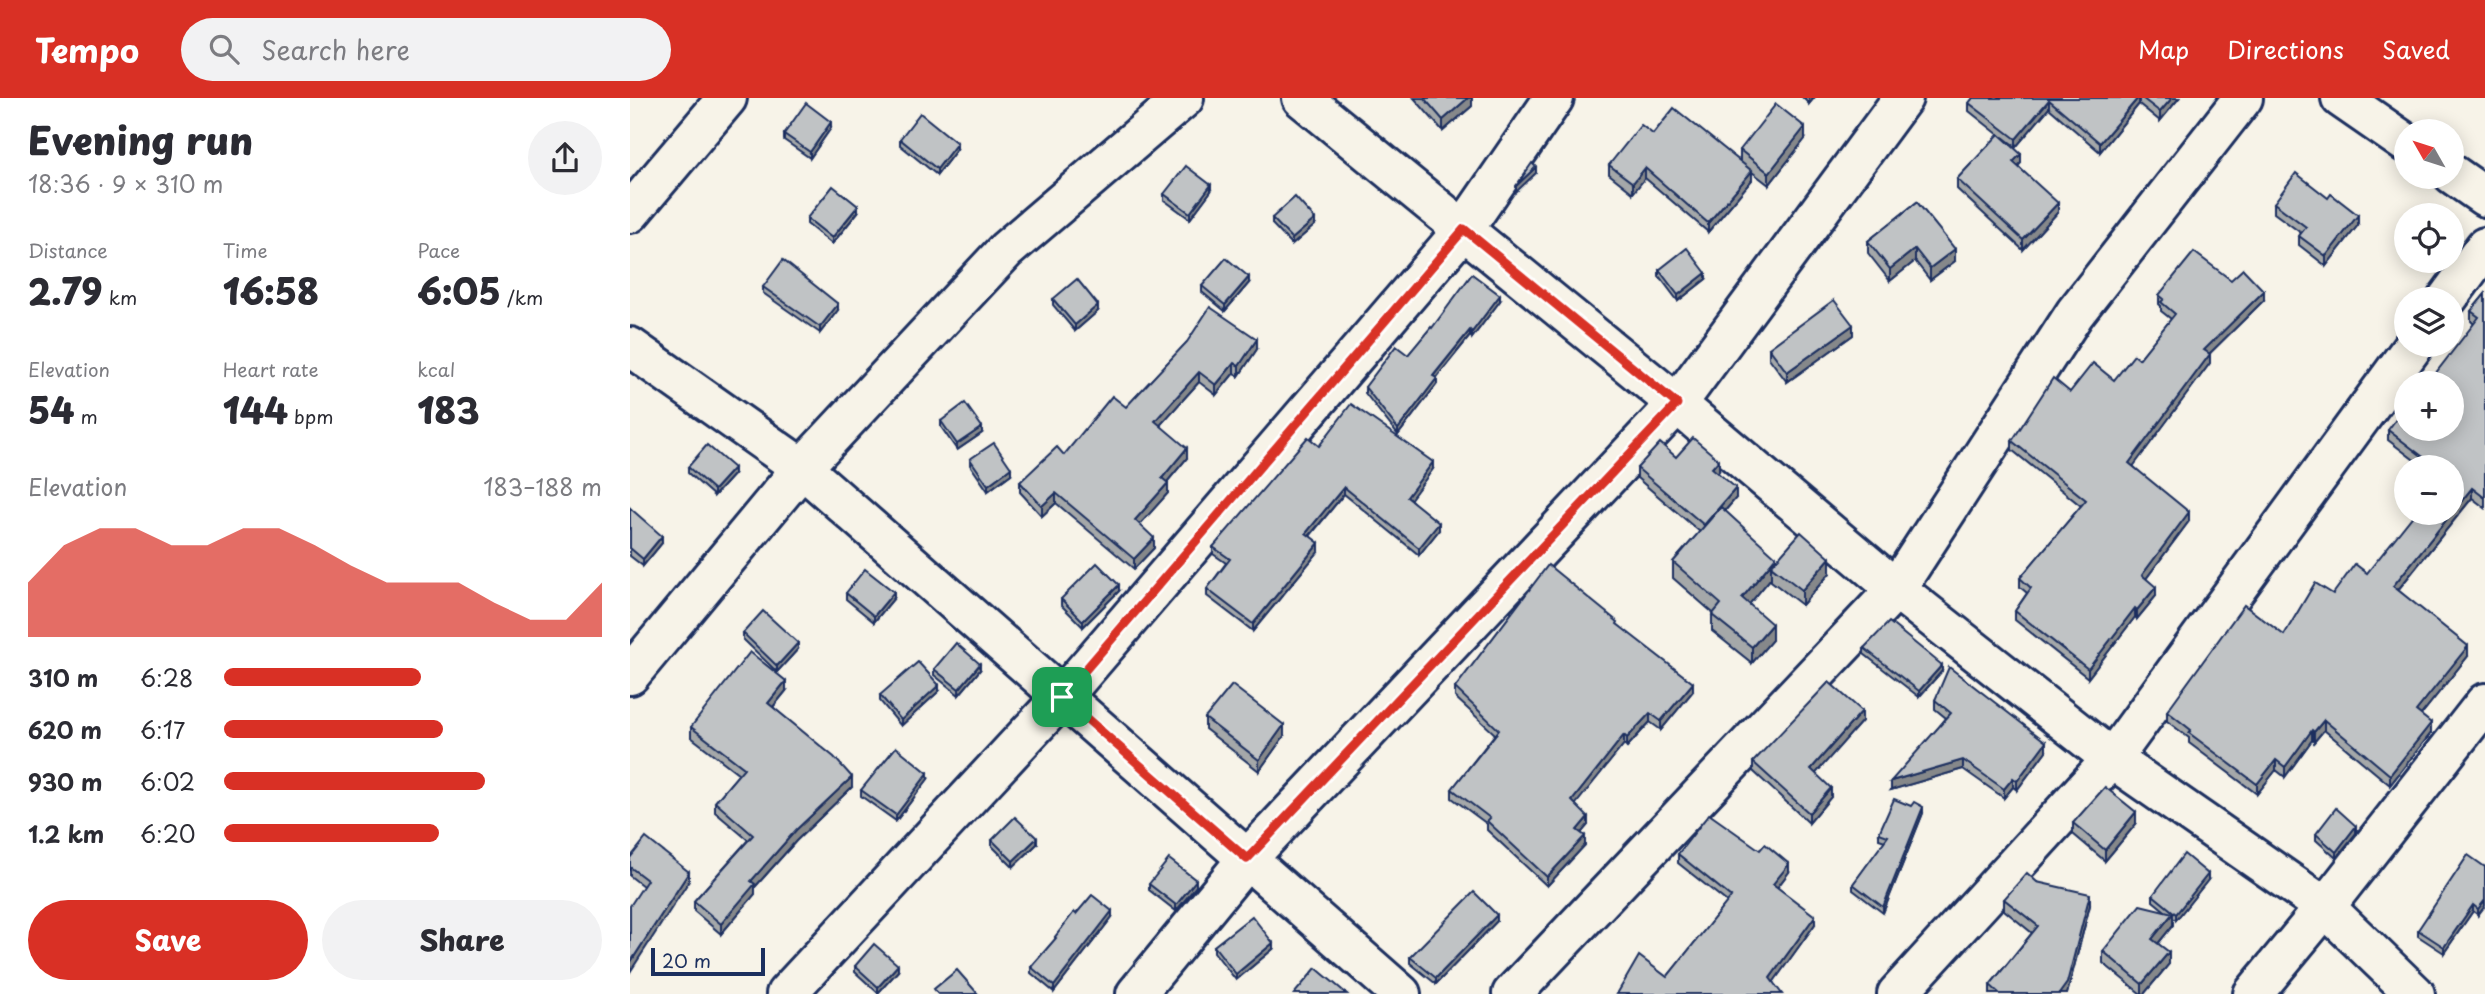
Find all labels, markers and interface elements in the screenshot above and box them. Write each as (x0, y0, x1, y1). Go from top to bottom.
search box (181, 18, 671, 81)
text: Tempo (35, 24, 139, 74)
icon: search (205, 30, 243, 68)
text: Search here (261, 30, 410, 69)
text: Map (2138, 31, 2189, 67)
text: Directions (2227, 31, 2344, 67)
text: Saved (2382, 31, 2450, 67)
text: Evening run (28, 111, 253, 168)
north arrow (2394, 119, 2464, 189)
map controls (2394, 119, 2464, 525)
button: share (528, 121, 602, 195)
text: 18:36 · 9 × 310 m (28, 166, 224, 201)
button: locate (2394, 203, 2464, 273)
text: Distance (28, 236, 108, 264)
text: Time (223, 236, 268, 264)
text: Pace (417, 236, 460, 264)
text: 2.79 (28, 264, 103, 317)
text: 16:58 (223, 264, 319, 317)
text: 6:05 (417, 264, 501, 317)
text: km (103, 283, 137, 311)
text: /km (501, 283, 543, 311)
button: layers (2394, 287, 2464, 357)
text: Elevation (28, 355, 110, 383)
text: Heart rate (223, 355, 319, 383)
text: kcal (417, 355, 455, 383)
button: + (2394, 371, 2464, 441)
text: 54 (28, 383, 74, 436)
text: 144 (223, 383, 288, 436)
text: 183 (417, 383, 480, 436)
text: m (74, 402, 98, 430)
text: bpm (288, 402, 334, 430)
button: − (2394, 455, 2464, 525)
text: Elevation (28, 469, 127, 504)
text: 183–188 m (483, 469, 602, 504)
text: 310 m (28, 660, 98, 695)
text: 6:28 (140, 660, 193, 695)
pin (1032, 667, 1092, 727)
icon: arrive (1043, 678, 1081, 716)
text: 620 m (28, 712, 102, 747)
text: 6:17 (140, 712, 185, 747)
text: 930 m (28, 764, 103, 799)
text: 6:02 (140, 764, 195, 799)
text: 1.2 km (28, 816, 104, 851)
text: 6:20 (140, 816, 196, 851)
button: Save (28, 900, 308, 980)
button: Share (322, 900, 602, 980)
scale bar (651, 945, 765, 977)
text: 20 m (662, 946, 711, 974)

